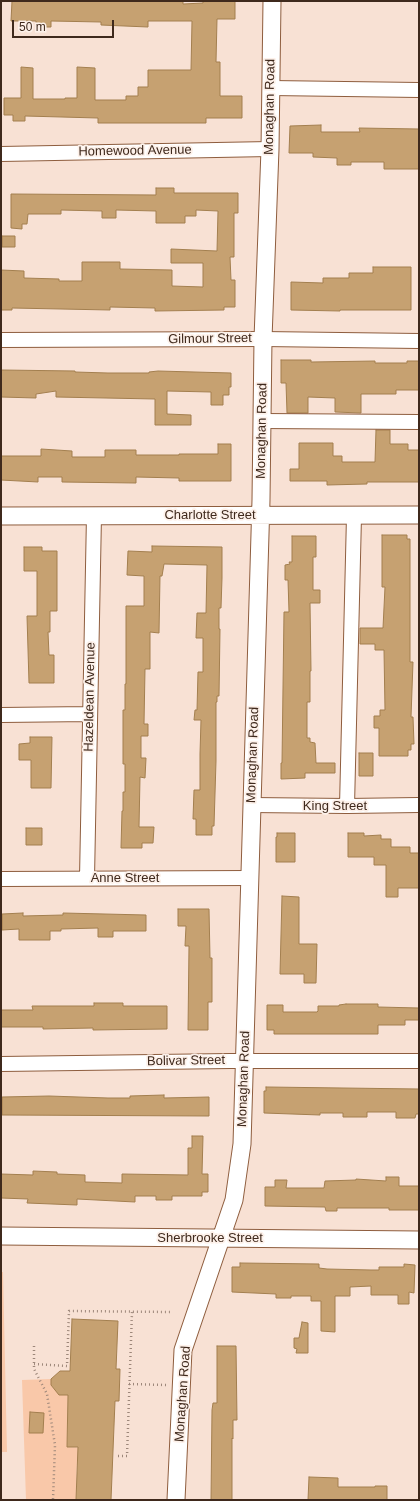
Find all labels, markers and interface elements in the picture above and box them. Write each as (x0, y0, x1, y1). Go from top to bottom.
scale bar (14, 12, 116, 38)
text: 50 m (19, 20, 46, 34)
street label: Monaghan Road (261, 59, 279, 155)
street label: Homewood Avenue (78, 142, 192, 160)
street label: Gilmour Street (168, 330, 252, 348)
street label: Monaghan Road (253, 383, 271, 479)
street label: Charlotte Street (164, 507, 256, 523)
street label: Hazeldean Avenue (81, 642, 99, 752)
street label: Monaghan Road (244, 707, 262, 803)
street label: King Street (303, 798, 367, 814)
street label: Anne Street (91, 870, 159, 886)
street label: Monaghan Road (235, 1031, 253, 1127)
street label: Bolivar Street (147, 1053, 225, 1069)
street label: Sherbrooke Street (157, 1230, 263, 1246)
street label: Monaghan Road (172, 1346, 194, 1442)

